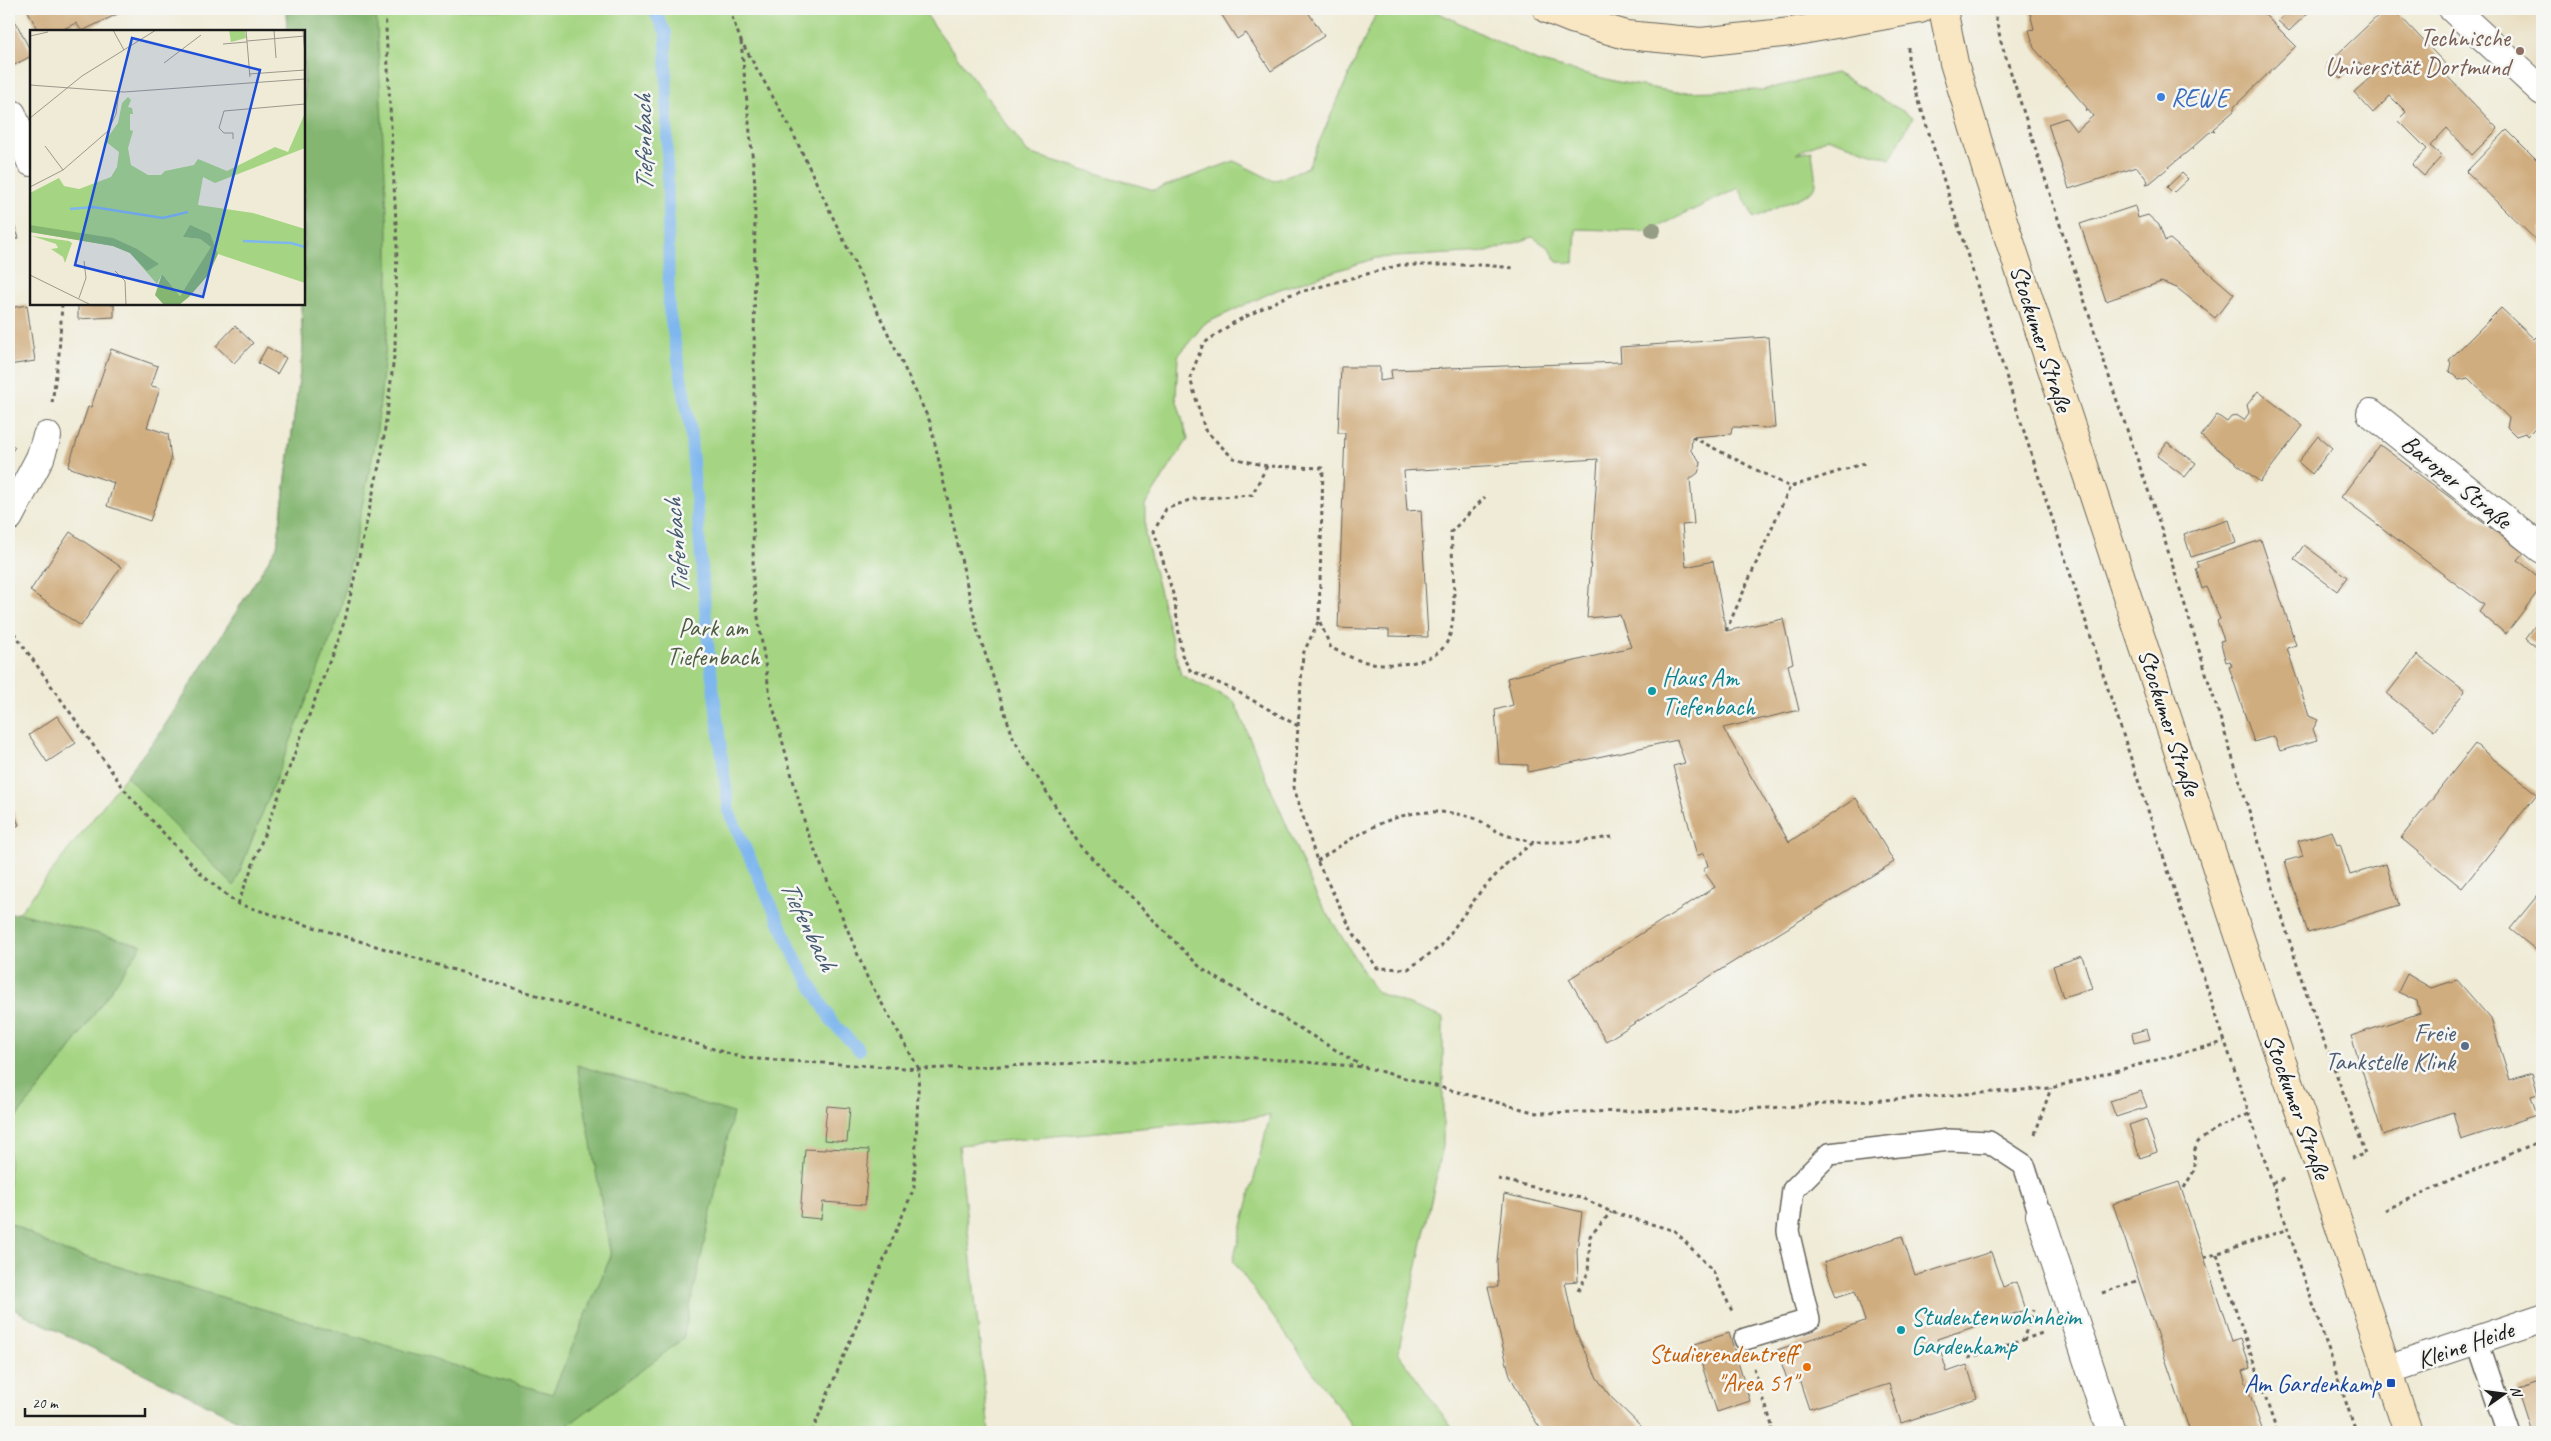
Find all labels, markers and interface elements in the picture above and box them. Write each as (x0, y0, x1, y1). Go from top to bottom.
place label: Technische Universität Dortmund (2325, 22, 2513, 83)
inset map (30, 30, 305, 305)
marker: Technische Universität Dortmund (2514, 45, 2526, 57)
place label: REWE (2171, 82, 2231, 114)
marker: REWE (2155, 91, 2167, 103)
water label: Tiefenbach (626, 92, 661, 192)
street label: Stockumer Straße (2002, 261, 2080, 417)
street label: Baroper Straße (2394, 427, 2520, 537)
water label: Tiefenbach (656, 495, 697, 597)
park label: Park am Tiefenbach (667, 612, 761, 673)
street label: Stockumer Straße (2130, 645, 2208, 801)
place label: Haus Am Tiefenbach (1662, 662, 1757, 723)
marker: Haus Am Tiefenbach (1646, 685, 1658, 697)
water label: Tiefenbach (773, 875, 846, 978)
place label: Freie Tankstelle Klink (2325, 1017, 2457, 1078)
street label: Stockumer Straße (2256, 1029, 2339, 1185)
marker: Freie Tankstelle Klink (2459, 1040, 2471, 1052)
place label: Studentenwohnheim Gardenkamp (1911, 1301, 2083, 1362)
street label: Kleine Heide (2413, 1313, 2520, 1376)
marker: Studentenwohnheim Gardenkamp (1895, 1324, 1907, 1336)
place label: Studierendentreff "Area 51" (1649, 1338, 1802, 1399)
marker: Studierendentreff "Area 51" (1801, 1361, 1813, 1373)
place label: Am Gardenkamp (2244, 1368, 2383, 1400)
north arrow (2478, 1368, 2528, 1418)
marker: Am Gardenkamp (2385, 1377, 2397, 1389)
text: N (2507, 1385, 2526, 1399)
scale bar (25, 1386, 145, 1418)
text: 20 m (32, 1394, 59, 1413)

